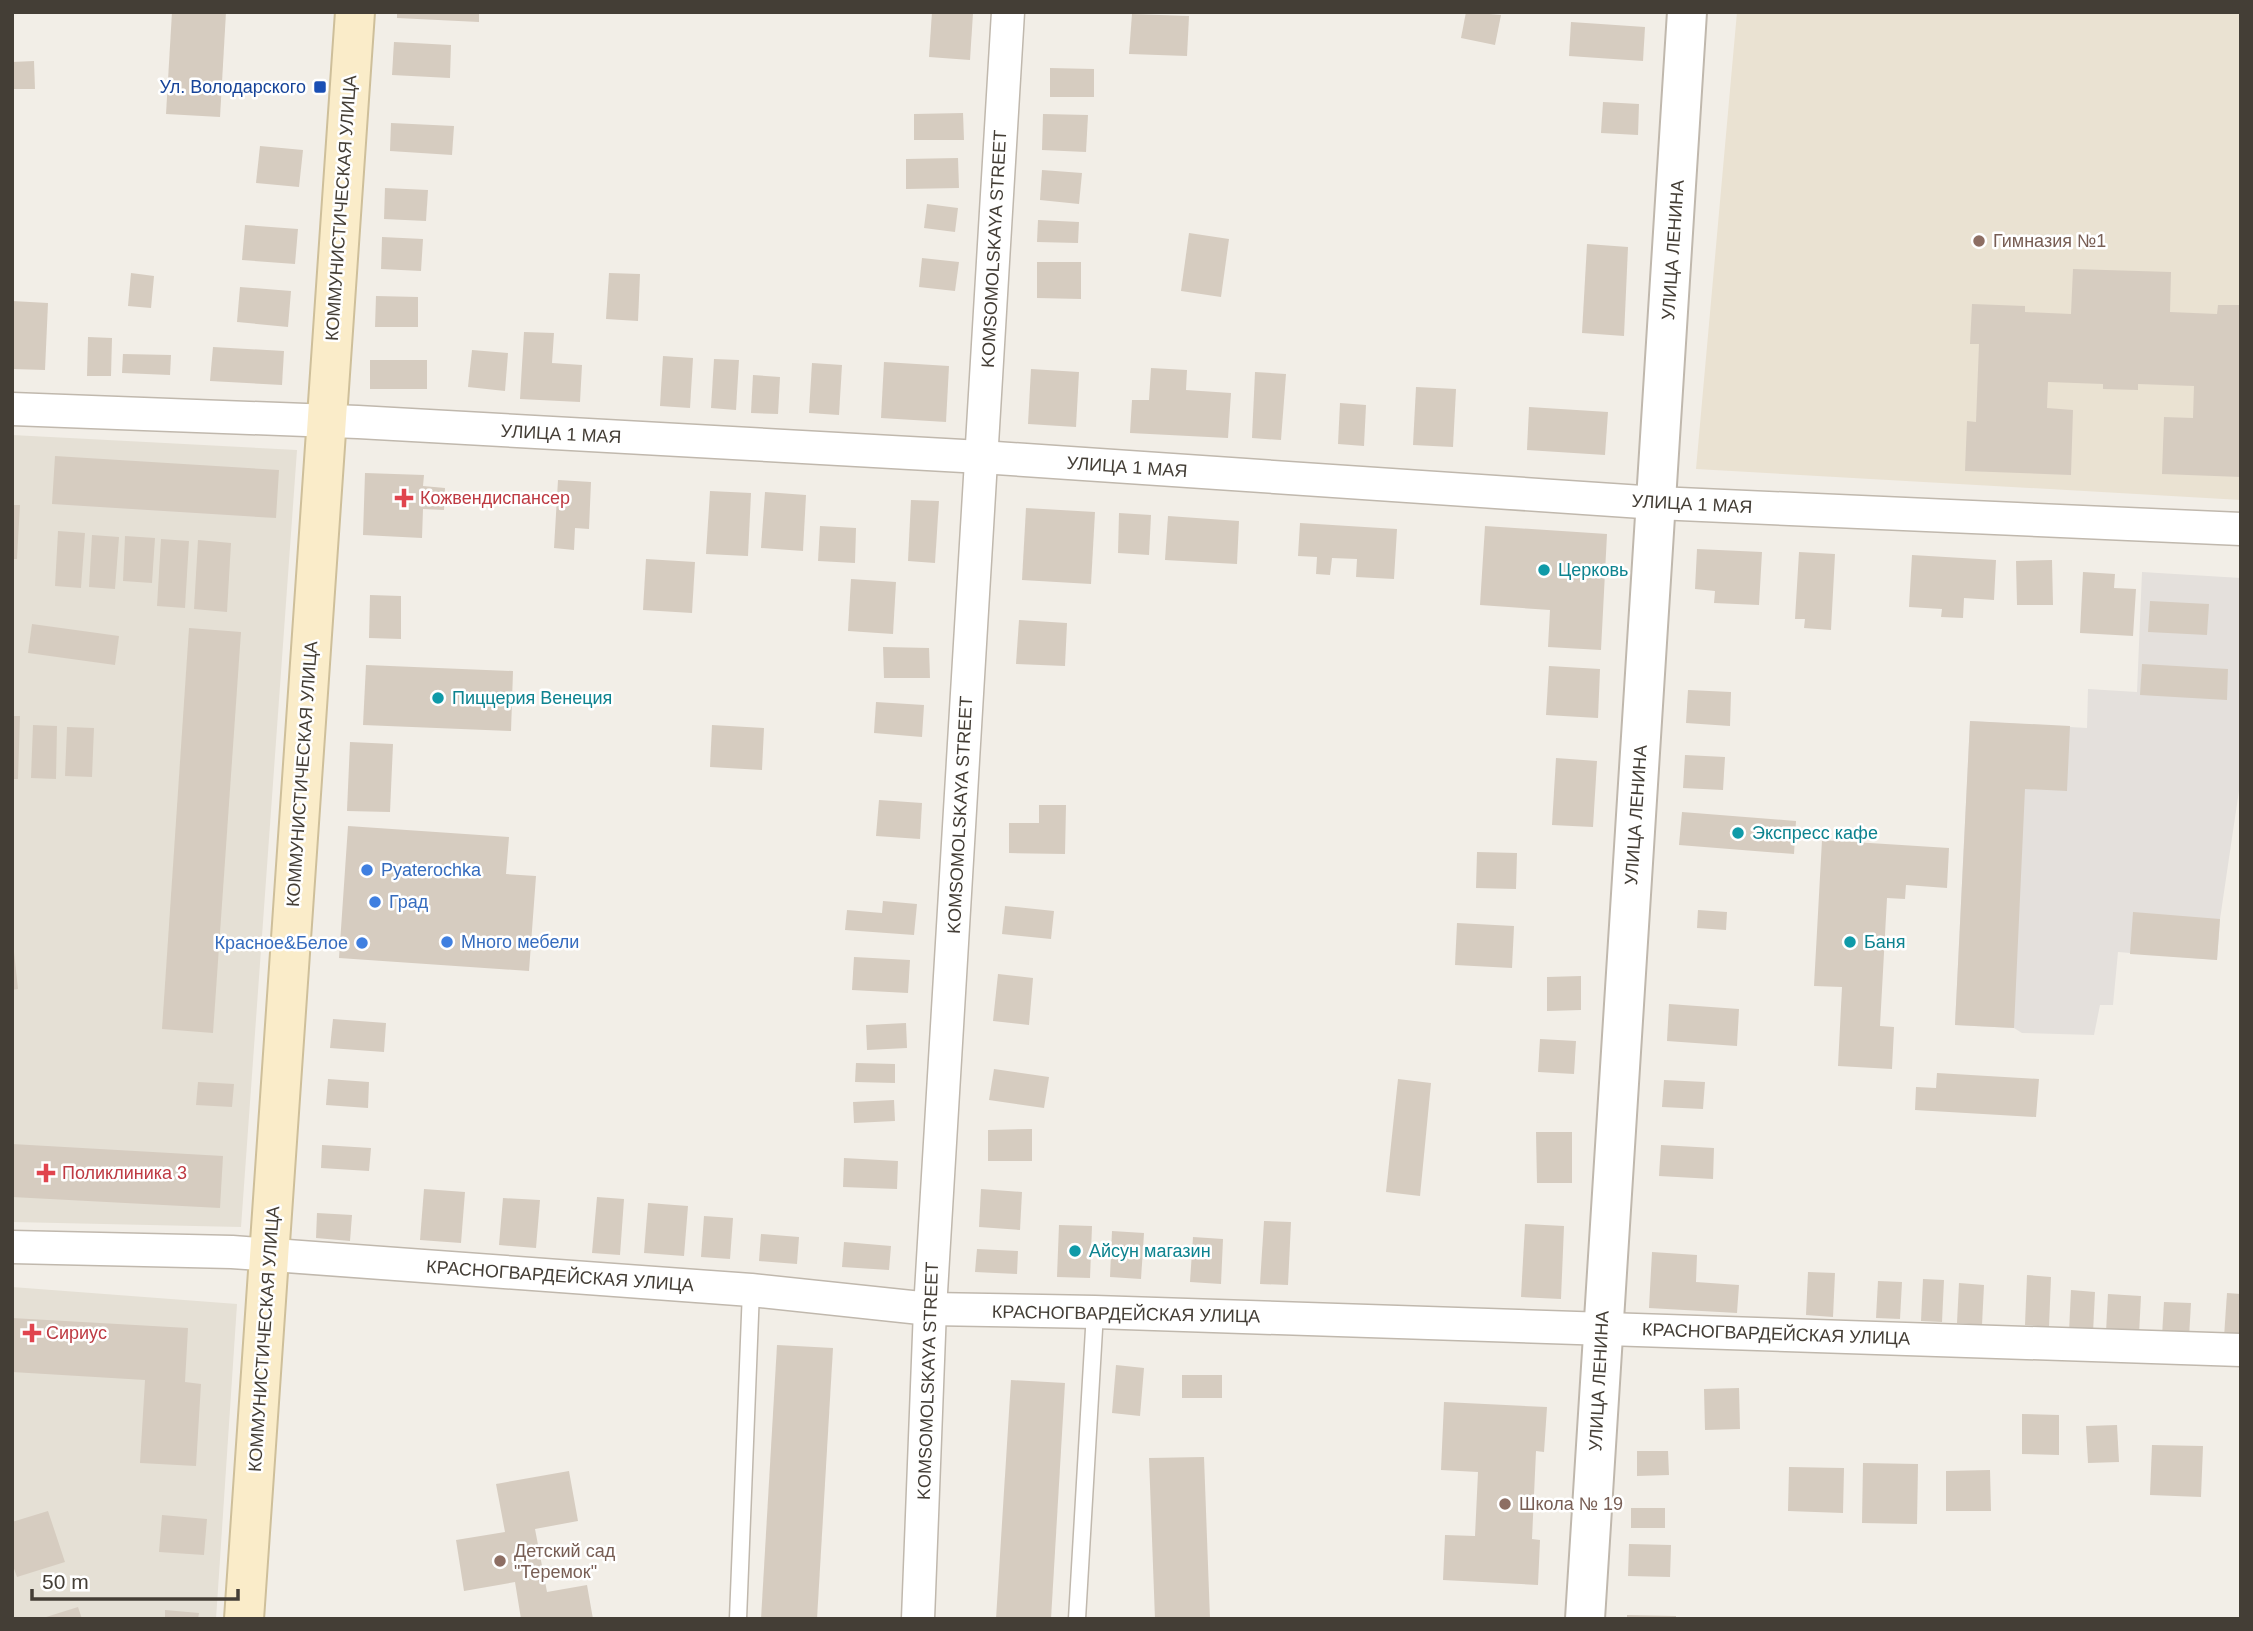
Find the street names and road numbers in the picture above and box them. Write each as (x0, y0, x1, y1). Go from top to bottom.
street label: КОММУНИСТИЧЕСКАЯ УЛИЦА (322, 74, 360, 342)
street label: KOMSOMOLSKAYA STREET (978, 129, 1010, 369)
street label: УЛИЦА ЛЕНИНА (1658, 179, 1688, 321)
street label: УЛИЦА 1 МАЯ (500, 421, 622, 447)
street label: УЛИЦА 1 МАЯ (1066, 453, 1188, 481)
street label: УЛИЦА 1 МАЯ (1631, 491, 1753, 517)
street label: КОММУНИСТИЧЕСКАЯ УЛИЦА (283, 640, 321, 908)
street label: KOMSOMOLSKAYA STREET (944, 695, 976, 935)
street label: УЛИЦА ЛЕНИНА (1621, 744, 1651, 886)
street label: КОММУНИСТИЧЕСКАЯ УЛИЦА (245, 1205, 283, 1473)
street label: КРАСНОГВАРДЕЙСКАЯ УЛИЦА (425, 1256, 695, 1295)
street label: KOMSOMOLSKAYA STREET (914, 1262, 942, 1500)
street label: КРАСНОГВАРДЕЙСКАЯ УЛИЦА (992, 1301, 1260, 1326)
street label: УЛИЦА ЛЕНИНА (1585, 1310, 1613, 1452)
street label: КРАСНОГВАРДЕЙСКАЯ УЛИЦА (1642, 1318, 1911, 1349)

